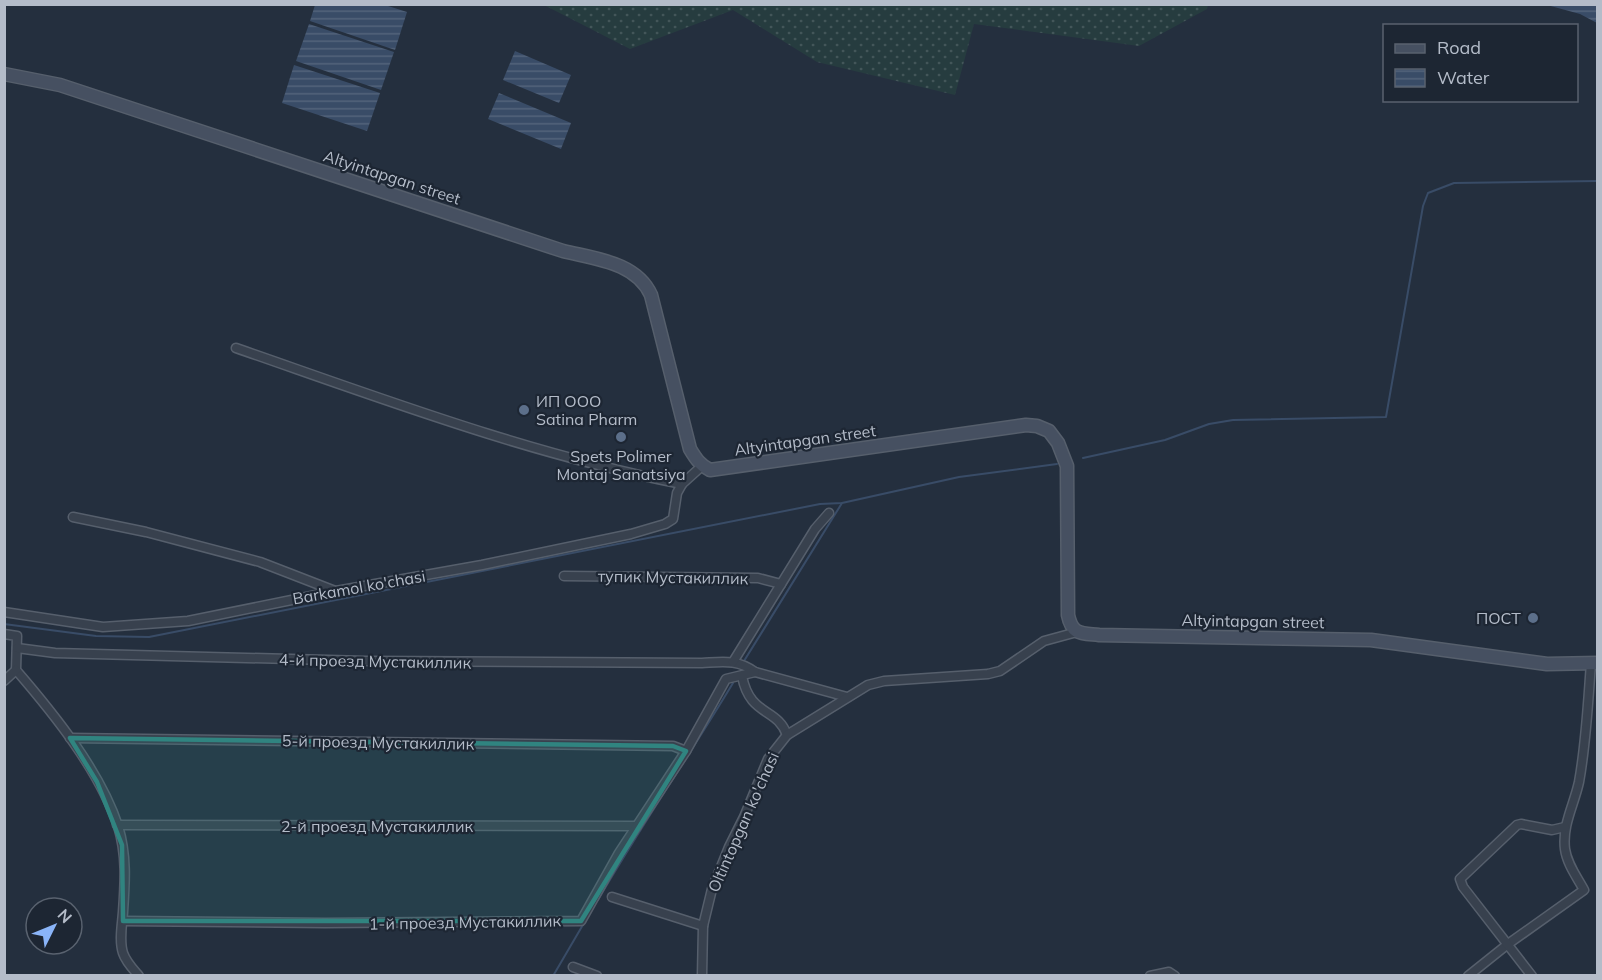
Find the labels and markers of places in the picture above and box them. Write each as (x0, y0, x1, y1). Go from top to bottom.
place label: ИП ООО Satina Pharm (536, 391, 637, 429)
marker: ИП ООО Satina Pharm (517, 403, 531, 417)
marker: Spets Polimer Montaj Sanatsiya (614, 430, 628, 444)
place label: Spets Polimer Montaj Sanatsiya (556, 446, 686, 484)
place label: ПОСТ (1476, 608, 1521, 628)
marker: ПОСТ (1526, 611, 1540, 625)

